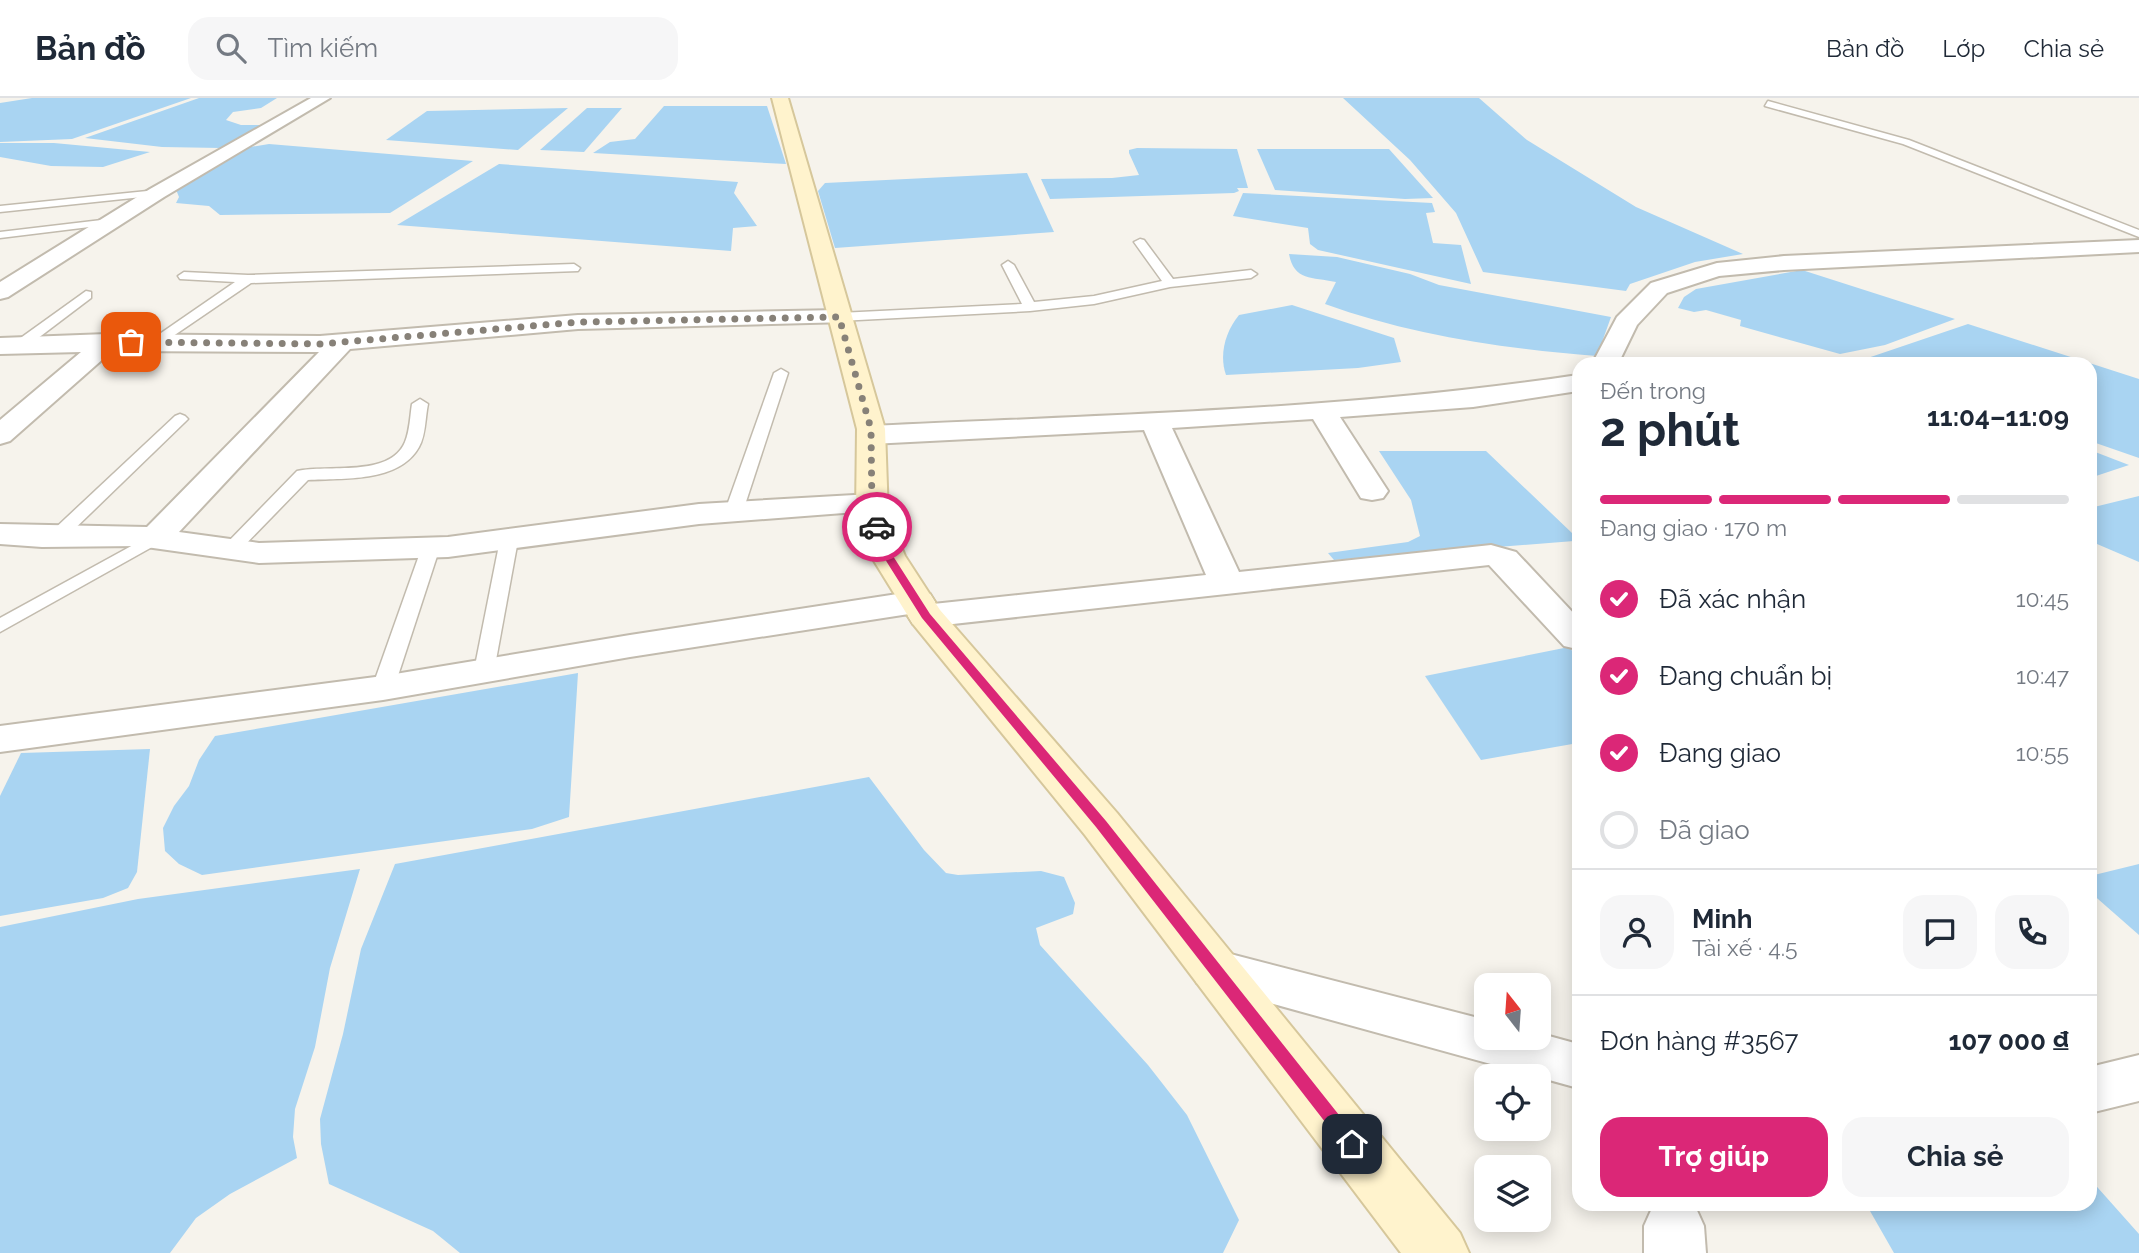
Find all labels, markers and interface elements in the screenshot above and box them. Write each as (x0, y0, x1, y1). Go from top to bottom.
search box (188, 17, 678, 80)
text: Bản đồ (35, 29, 146, 68)
icon: search (212, 29, 250, 67)
text: Tìm kiếm (268, 33, 378, 63)
text: Bản đồ (1826, 34, 1904, 63)
text: Lớp (1942, 34, 1985, 63)
text: Chia sẻ (2023, 34, 2104, 63)
pin (101, 312, 161, 372)
icon: bag (112, 323, 150, 361)
text: Đến trong (1600, 377, 1706, 404)
text: 11:04–11:09 (1927, 402, 2069, 432)
text: 2 phút (1600, 403, 1740, 457)
courier (842, 492, 912, 562)
icon: car (858, 508, 896, 546)
text: Đang giao · 170 m (1600, 514, 1787, 541)
icon: check (1600, 580, 1638, 618)
text: Đã xác nhận (1659, 584, 1806, 614)
text: 10:45 (2016, 585, 2069, 612)
icon: check (1600, 657, 1638, 695)
text: Đang chuẩn bị (1659, 661, 1832, 691)
text: 10:47 (2016, 662, 2069, 689)
icon: check (1600, 734, 1638, 772)
text: Đang giao (1659, 738, 1781, 768)
text: 10:55 (2016, 739, 2069, 766)
text: Đã giao (1659, 815, 1750, 845)
button: person (1600, 895, 1674, 969)
button: chat (1903, 895, 1977, 969)
button: phone (1995, 895, 2069, 969)
text: Minh (1692, 904, 1753, 934)
text: Tài xế · 4.5 (1692, 934, 1798, 961)
north arrow (1474, 973, 1550, 1050)
map controls (1474, 973, 1551, 1232)
text: Đơn hàng #3567 (1600, 1026, 1799, 1056)
text: 107 000 ₫ (1948, 1026, 2069, 1056)
button: locate (1474, 1064, 1551, 1141)
pin (1322, 1114, 1382, 1174)
button: Trợ giúp (1600, 1117, 1828, 1197)
button: Chia sẻ (1842, 1117, 2069, 1197)
icon: home (1333, 1125, 1371, 1163)
button: layers (1474, 1155, 1551, 1232)

